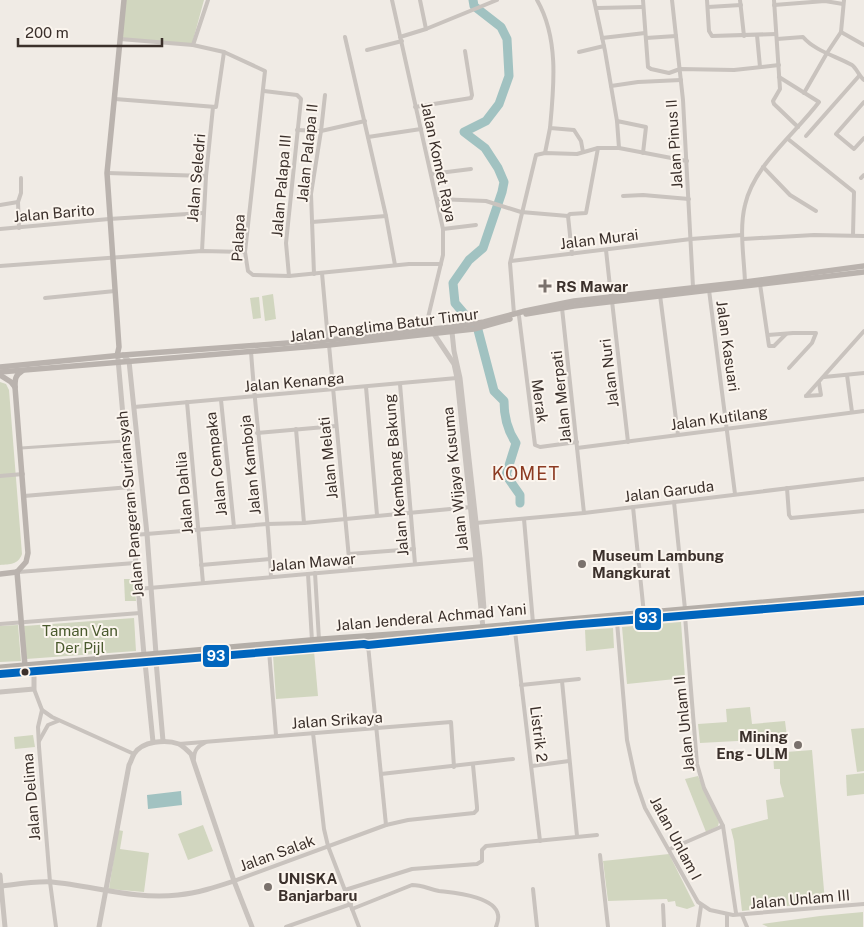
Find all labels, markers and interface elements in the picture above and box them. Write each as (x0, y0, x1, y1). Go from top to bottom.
scale bar (18, 15, 161, 47)
text: 200 m (25, 24, 69, 41)
street label: Jalan Pinus II (662, 99, 686, 189)
street label: Jalan Komet Raya (418, 100, 460, 224)
street label: Jalan Palapa II (293, 103, 321, 203)
street label: Jalan Seledri (184, 133, 208, 223)
street label: Jalan Palapa III (268, 134, 294, 238)
street label: Jalan Barito (13, 201, 95, 225)
street label: Palapa (228, 214, 248, 262)
street label: Jalan Murai (559, 226, 639, 252)
place label: RS Mawar (556, 278, 628, 295)
marker: RS Mawar (538, 279, 552, 293)
street label: Jalan Kasuari (713, 299, 743, 393)
street label: Jalan Panglima Batur Timur (288, 305, 480, 345)
street label: Jalan Nuri (596, 338, 622, 408)
street label: Jalan Merpati (548, 350, 574, 444)
street label: Jalan Kenanga (243, 369, 345, 395)
street label: Merak (529, 378, 551, 424)
street label: Jalan Kembang Bakung (380, 393, 412, 557)
street label: Jalan Kutilang (669, 403, 769, 433)
street label: Jalan Wijaya Kusuma (439, 406, 471, 552)
street label: Jalan Pangeran Suriansyah (113, 410, 147, 598)
street label: Jalan Cempaka (202, 411, 230, 517)
street label: Jalan Kamboja (236, 414, 264, 516)
street label: Jalan Melati (315, 416, 341, 500)
street label: Jalan Dahlia (172, 451, 196, 535)
district label: KOMET (492, 463, 560, 484)
street label: Jalan Garuda (623, 477, 715, 505)
place label: Museum Lambung Mangkurat (592, 547, 724, 581)
street label: Jalan Mawar (269, 550, 357, 574)
marker: Museum Lambung Mangkurat (576, 558, 588, 570)
street label: Jalan Jenderal Achmad Yani (335, 600, 527, 634)
line badge: 93 (634, 607, 662, 631)
text: 93 (639, 610, 657, 626)
park label: Taman Van Der Pijl (42, 622, 118, 656)
line badge: 93 (202, 644, 230, 668)
text: 93 (207, 648, 225, 664)
unlabelled marker (20, 667, 30, 677)
street label: Jalan Unlam II (671, 675, 697, 773)
street label: Listrik 2 (527, 705, 551, 763)
street label: Jalan Srikaya (291, 708, 383, 732)
place label: Mining Eng - ULM (716, 728, 789, 762)
marker: Mining Eng - ULM (792, 739, 804, 751)
street label: Jalan Delima (19, 753, 43, 841)
street label: Jalan Unlam I (647, 793, 705, 883)
street label: Jalan Salak (237, 832, 317, 874)
place label: UNISKA Banjarbaru (278, 870, 357, 904)
marker: UNISKA Banjarbaru (262, 881, 274, 893)
street label: Jalan Unlam III (749, 886, 851, 912)

